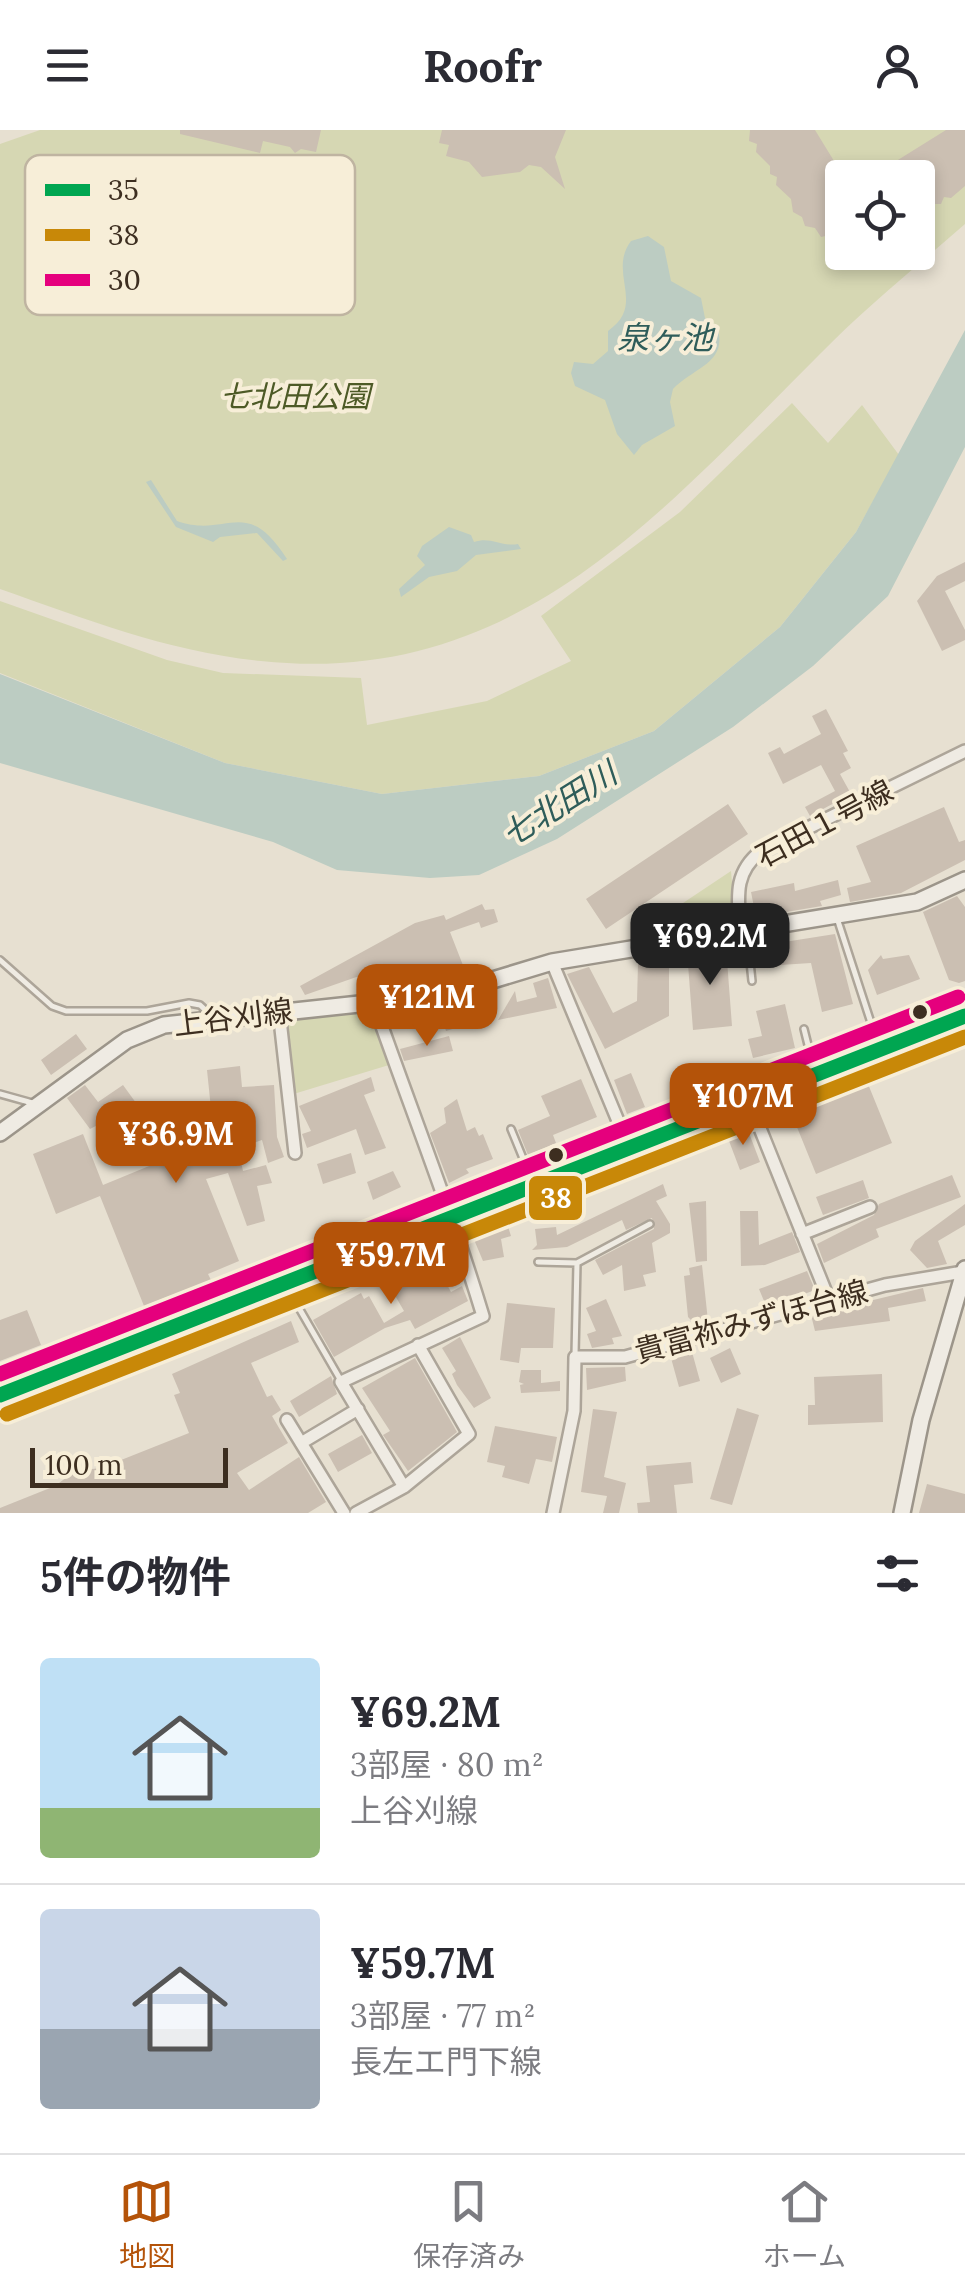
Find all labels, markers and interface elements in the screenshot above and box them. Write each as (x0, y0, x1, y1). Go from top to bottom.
text: Roofr (423, 37, 542, 94)
icon: menu (40, 38, 95, 93)
icon: person (870, 38, 925, 93)
legend (25, 155, 355, 315)
map controls (825, 160, 935, 270)
button: locate (825, 160, 935, 270)
text: 35 (108, 172, 139, 208)
text: 38 (108, 217, 139, 253)
text: 30 (108, 262, 141, 298)
water label: 泉ヶ池 (617, 317, 716, 358)
park label: 七北田公園 (220, 377, 374, 415)
water label: 七北田川 (494, 751, 627, 855)
street label: 石田１号線 (749, 771, 899, 875)
pin: ¥69.2M (629, 903, 791, 988)
text: ¥69.2M (652, 915, 768, 956)
pin: ¥121M (357, 964, 497, 1049)
text: ¥121M (378, 976, 476, 1017)
street label: 上谷刈線 (171, 991, 295, 1043)
unlabelled marker (910, 1002, 930, 1022)
pin: ¥107M (673, 1063, 813, 1148)
text: ¥107M (692, 1075, 794, 1116)
pin: ¥36.9M (95, 1101, 257, 1186)
text: ¥36.9M (118, 1113, 234, 1154)
unlabelled marker (546, 1145, 566, 1165)
line badge: 38 (527, 1174, 584, 1222)
text: 38 (540, 1180, 572, 1216)
pin: ¥59.7M (310, 1222, 472, 1307)
text: ¥59.7M (336, 1234, 446, 1275)
street label: 貴富祢みずほ台線 (630, 1272, 872, 1370)
scale bar (30, 1443, 228, 1488)
text: 100 m (45, 1447, 122, 1483)
icon: filters (870, 1546, 925, 1601)
text: 5件の物件 (40, 1550, 231, 1604)
text: ¥69.2M (350, 1685, 501, 1739)
icon: home (120, 1698, 240, 1818)
text: 3部屋 · 80 m² (350, 1744, 544, 1785)
text: 上谷刈線 (350, 1790, 478, 1831)
text: ¥59.7M (350, 1936, 496, 1990)
icon: home (120, 1949, 240, 2069)
text: 3部屋 · 77 m² (350, 1995, 536, 2036)
text: 長左エ門下線 (350, 2041, 542, 2082)
tab: 地図 (119, 2174, 175, 2274)
tab: 保存済み (413, 2174, 525, 2274)
tab: ホーム (763, 2174, 846, 2274)

